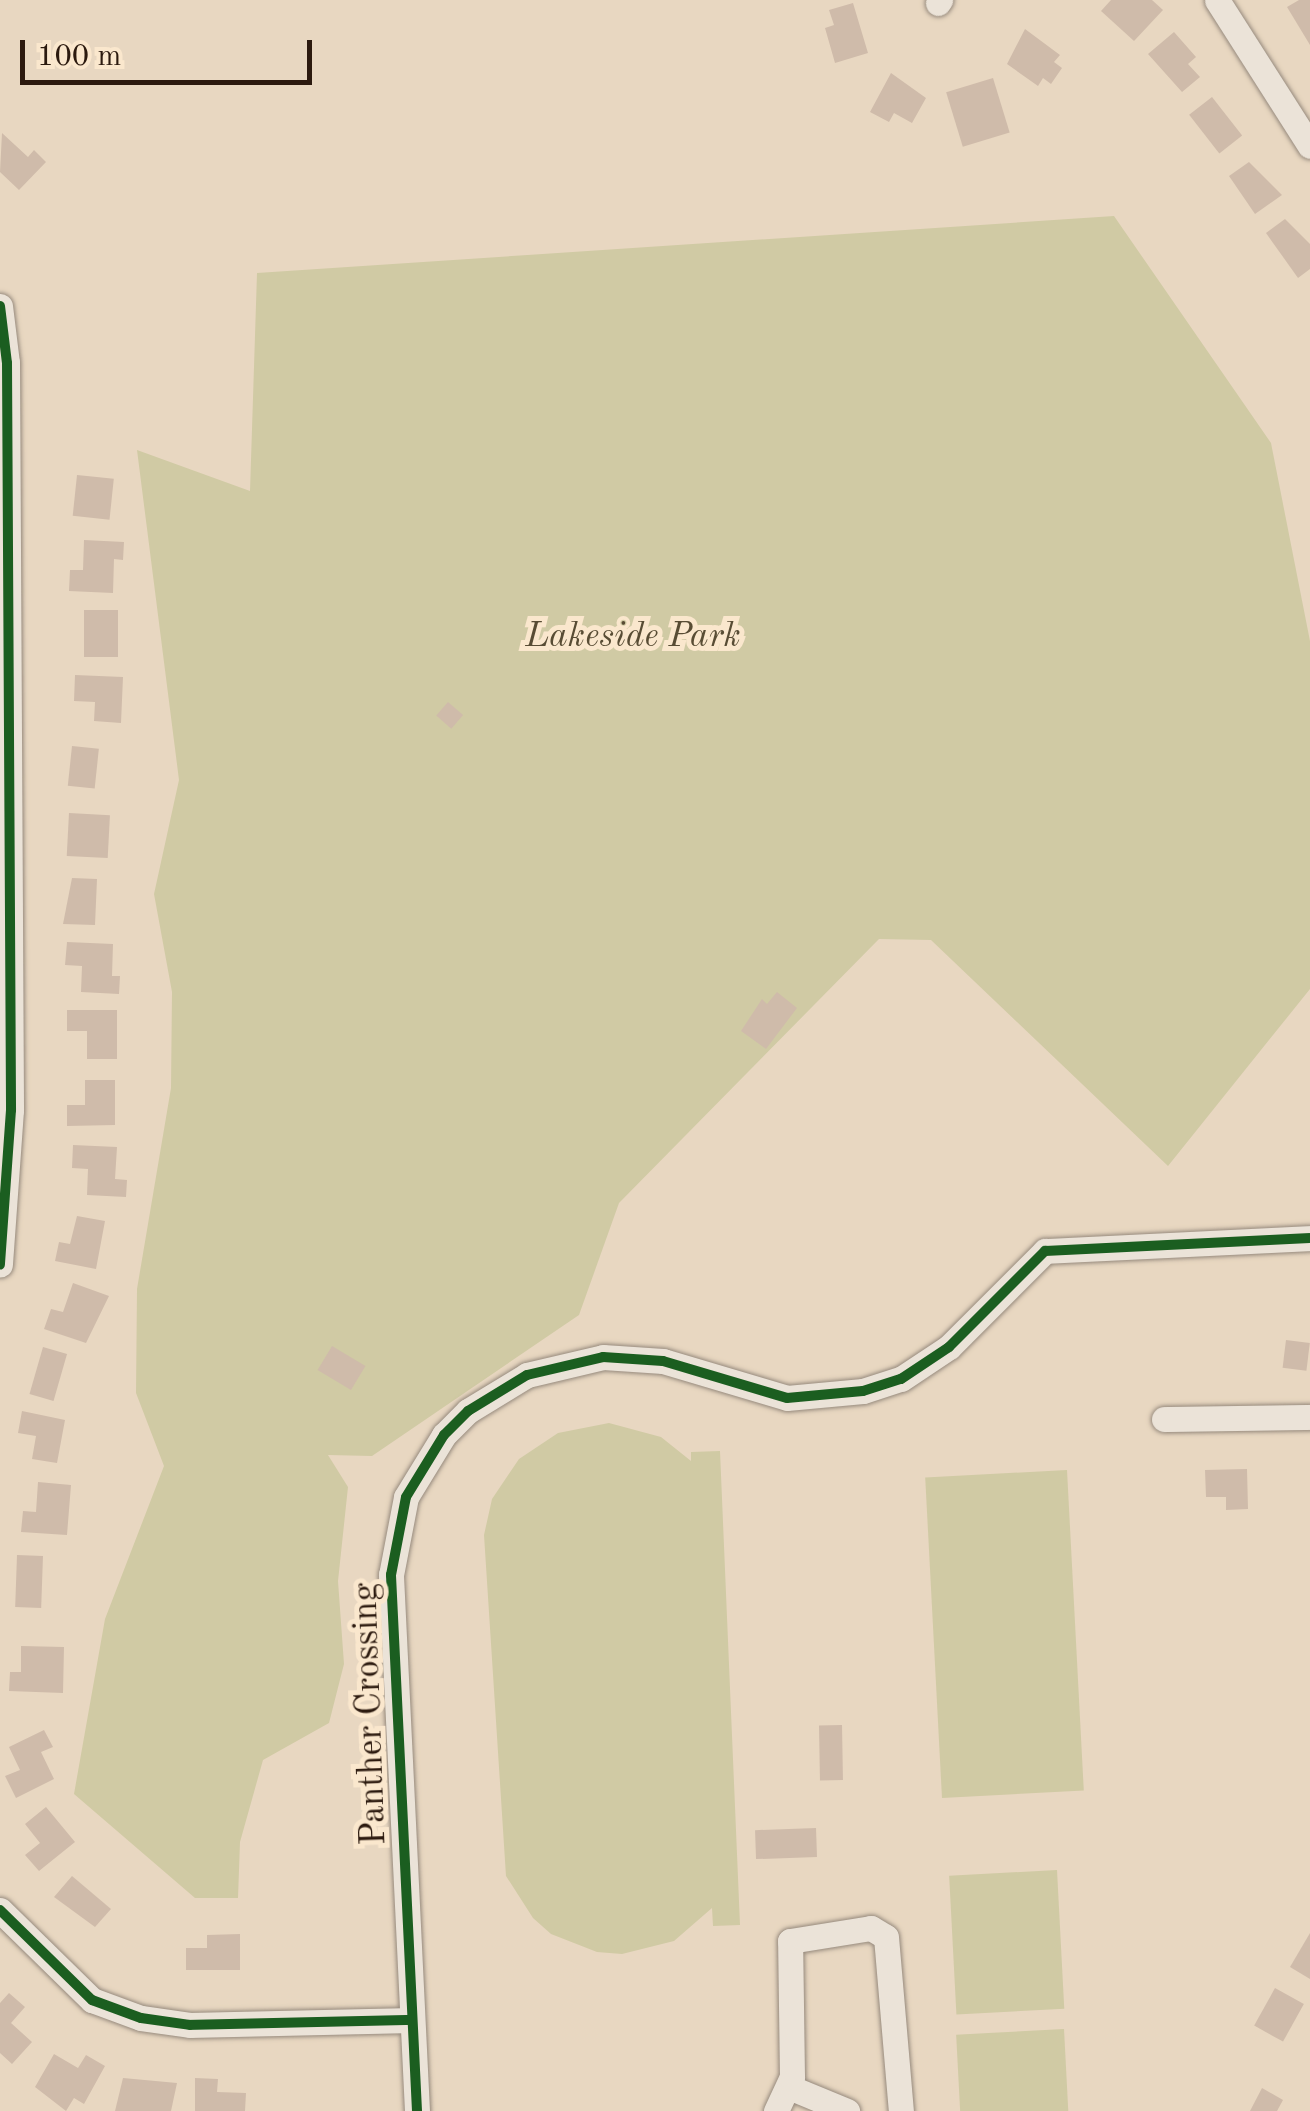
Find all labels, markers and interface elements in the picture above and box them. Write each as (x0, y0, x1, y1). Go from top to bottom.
scale bar (25, 20, 318, 82)
text: 100 m (37, 42, 121, 72)
park label: Lakeside Park (525, 616, 741, 658)
street label: Panther Crossing (345, 1582, 397, 1846)

